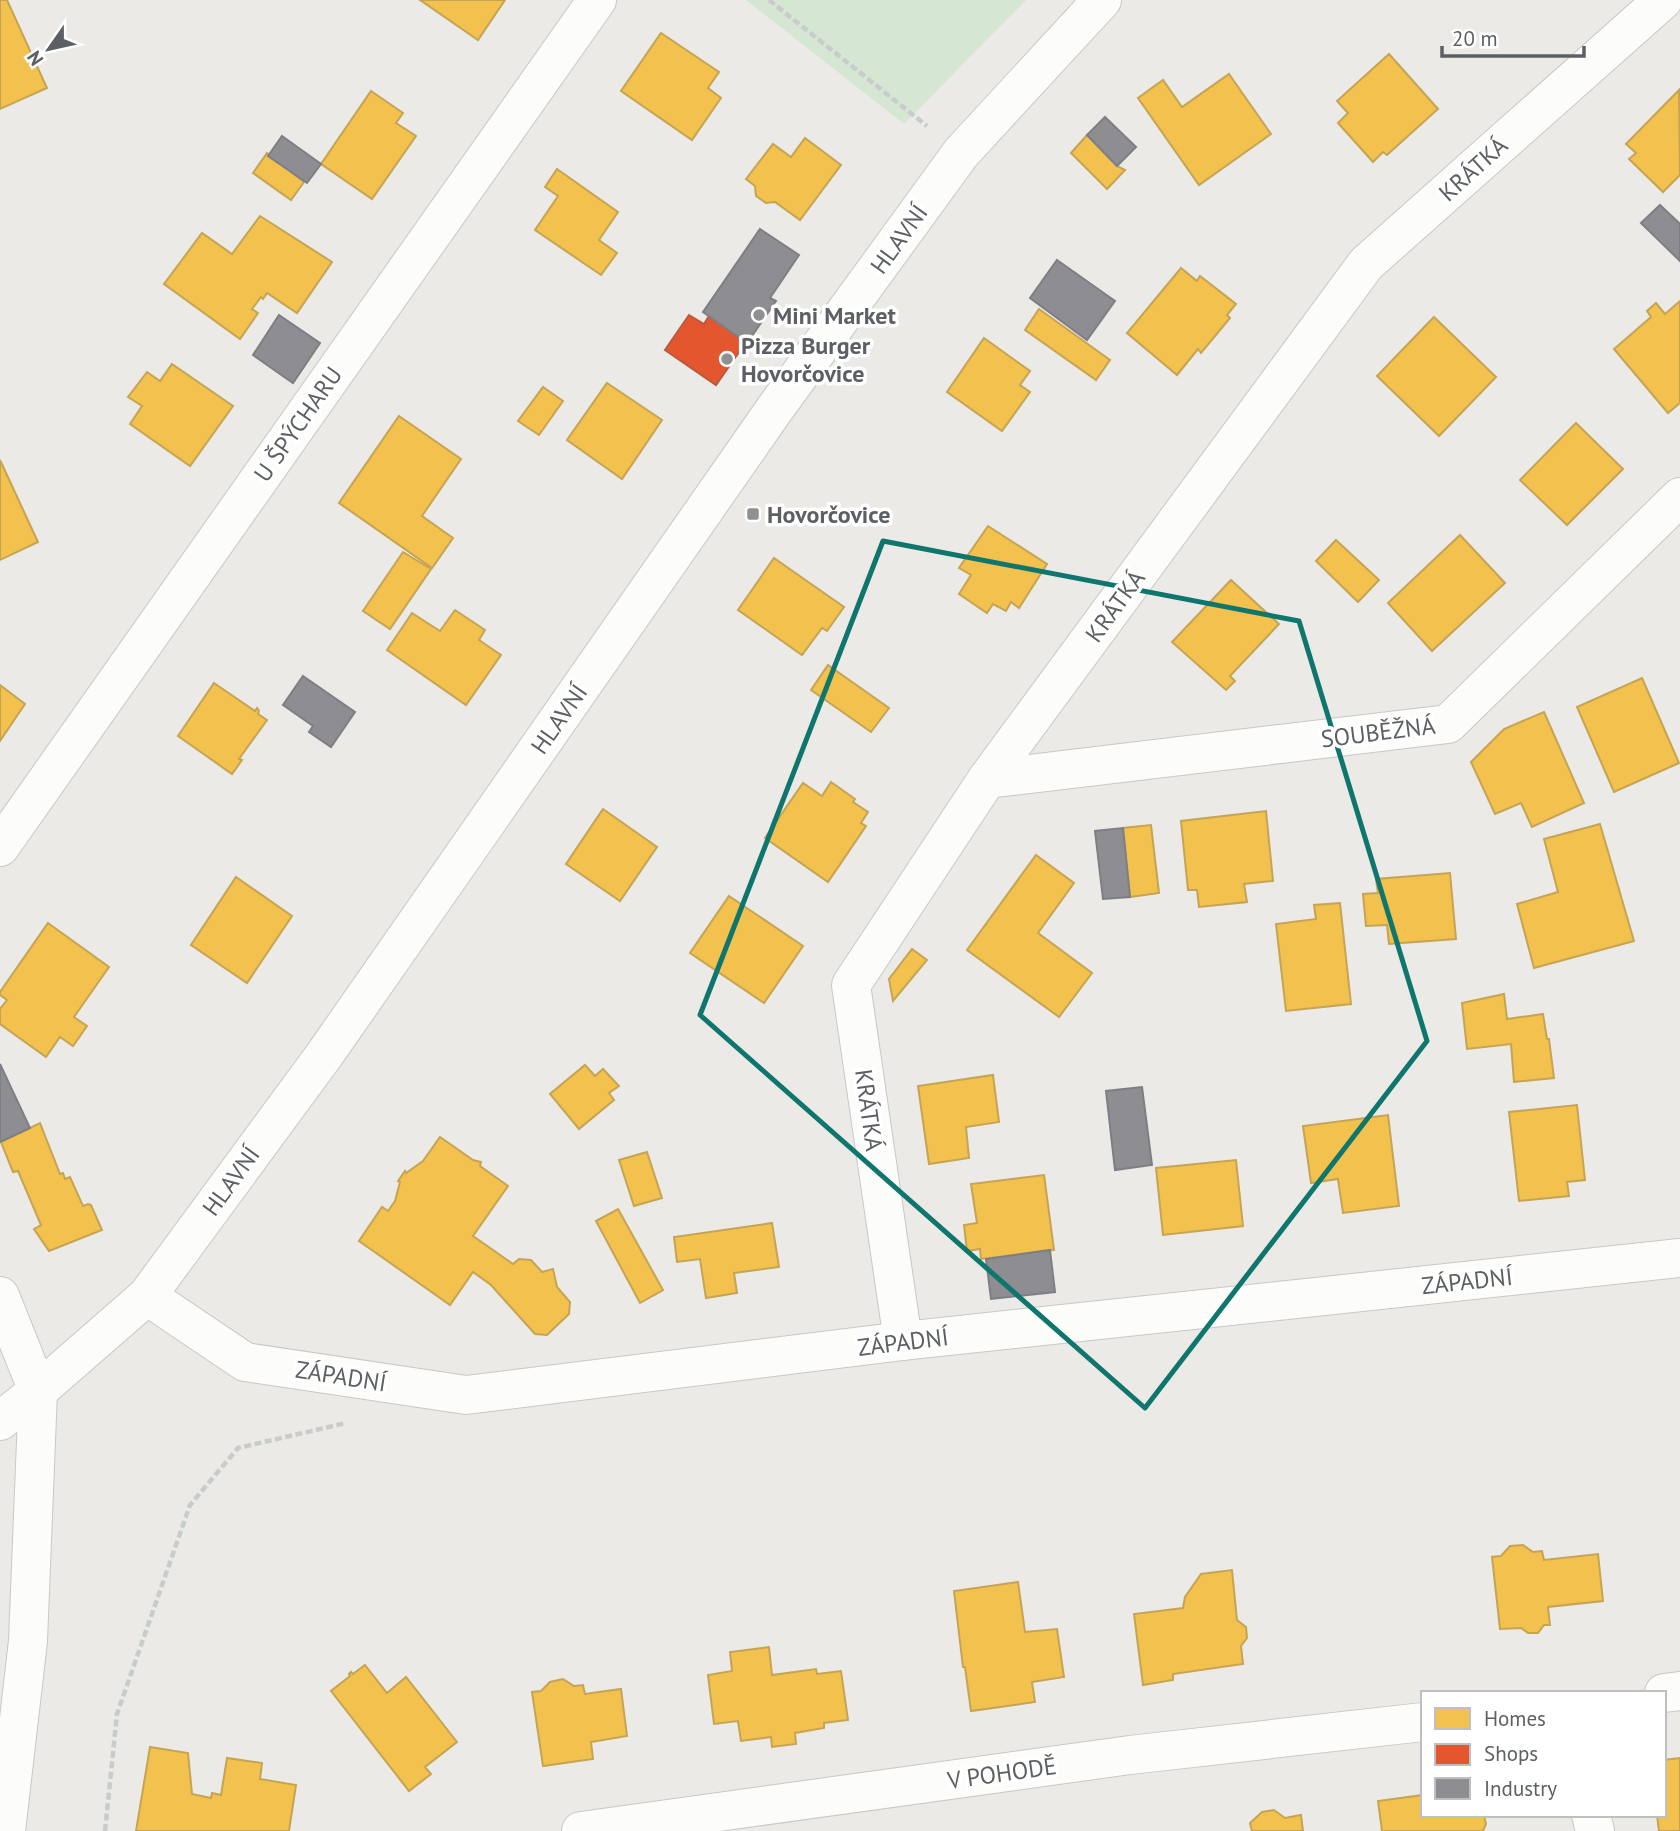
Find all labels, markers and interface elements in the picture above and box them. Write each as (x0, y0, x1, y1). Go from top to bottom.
north arrow (14, 14, 84, 84)
scale bar (1442, 14, 1584, 58)
text: 20 m (1452, 25, 1498, 52)
text: N (21, 47, 48, 70)
street label: KRÁTKÁ (1432, 130, 1514, 208)
street label: HLAVNÍ (863, 197, 935, 280)
place label: Mini Market (773, 300, 896, 331)
marker: Mini Market (751, 307, 767, 323)
place label: Pizza Burger Hovorčovice (741, 330, 871, 389)
marker: Pizza Burger Hovorčovice (719, 351, 735, 367)
street label: U ŠPÝCHARU (247, 360, 349, 488)
place label: Hovorčovice (767, 499, 890, 530)
marker: Hovorčovice (745, 506, 761, 522)
street label: KRÁTKÁ (1078, 564, 1152, 648)
street label: HLAVNÍ (524, 677, 595, 760)
street label: SOUBĚŽNÁ (1319, 710, 1437, 754)
street label: KRÁTKÁ (848, 1067, 890, 1153)
street label: HLAVNÍ (195, 1139, 267, 1222)
street label: ZÁPADNÍ (1420, 1261, 1515, 1301)
street label: ZÁPADNÍ (856, 1321, 951, 1363)
street label: ZÁPADNÍ (293, 1354, 390, 1399)
legend (1421, 1691, 1666, 1817)
text: Homes (1484, 1705, 1546, 1732)
text: Shops (1484, 1740, 1538, 1767)
street label: V POHODĚ (944, 1750, 1059, 1796)
text: Industry (1484, 1775, 1557, 1802)

